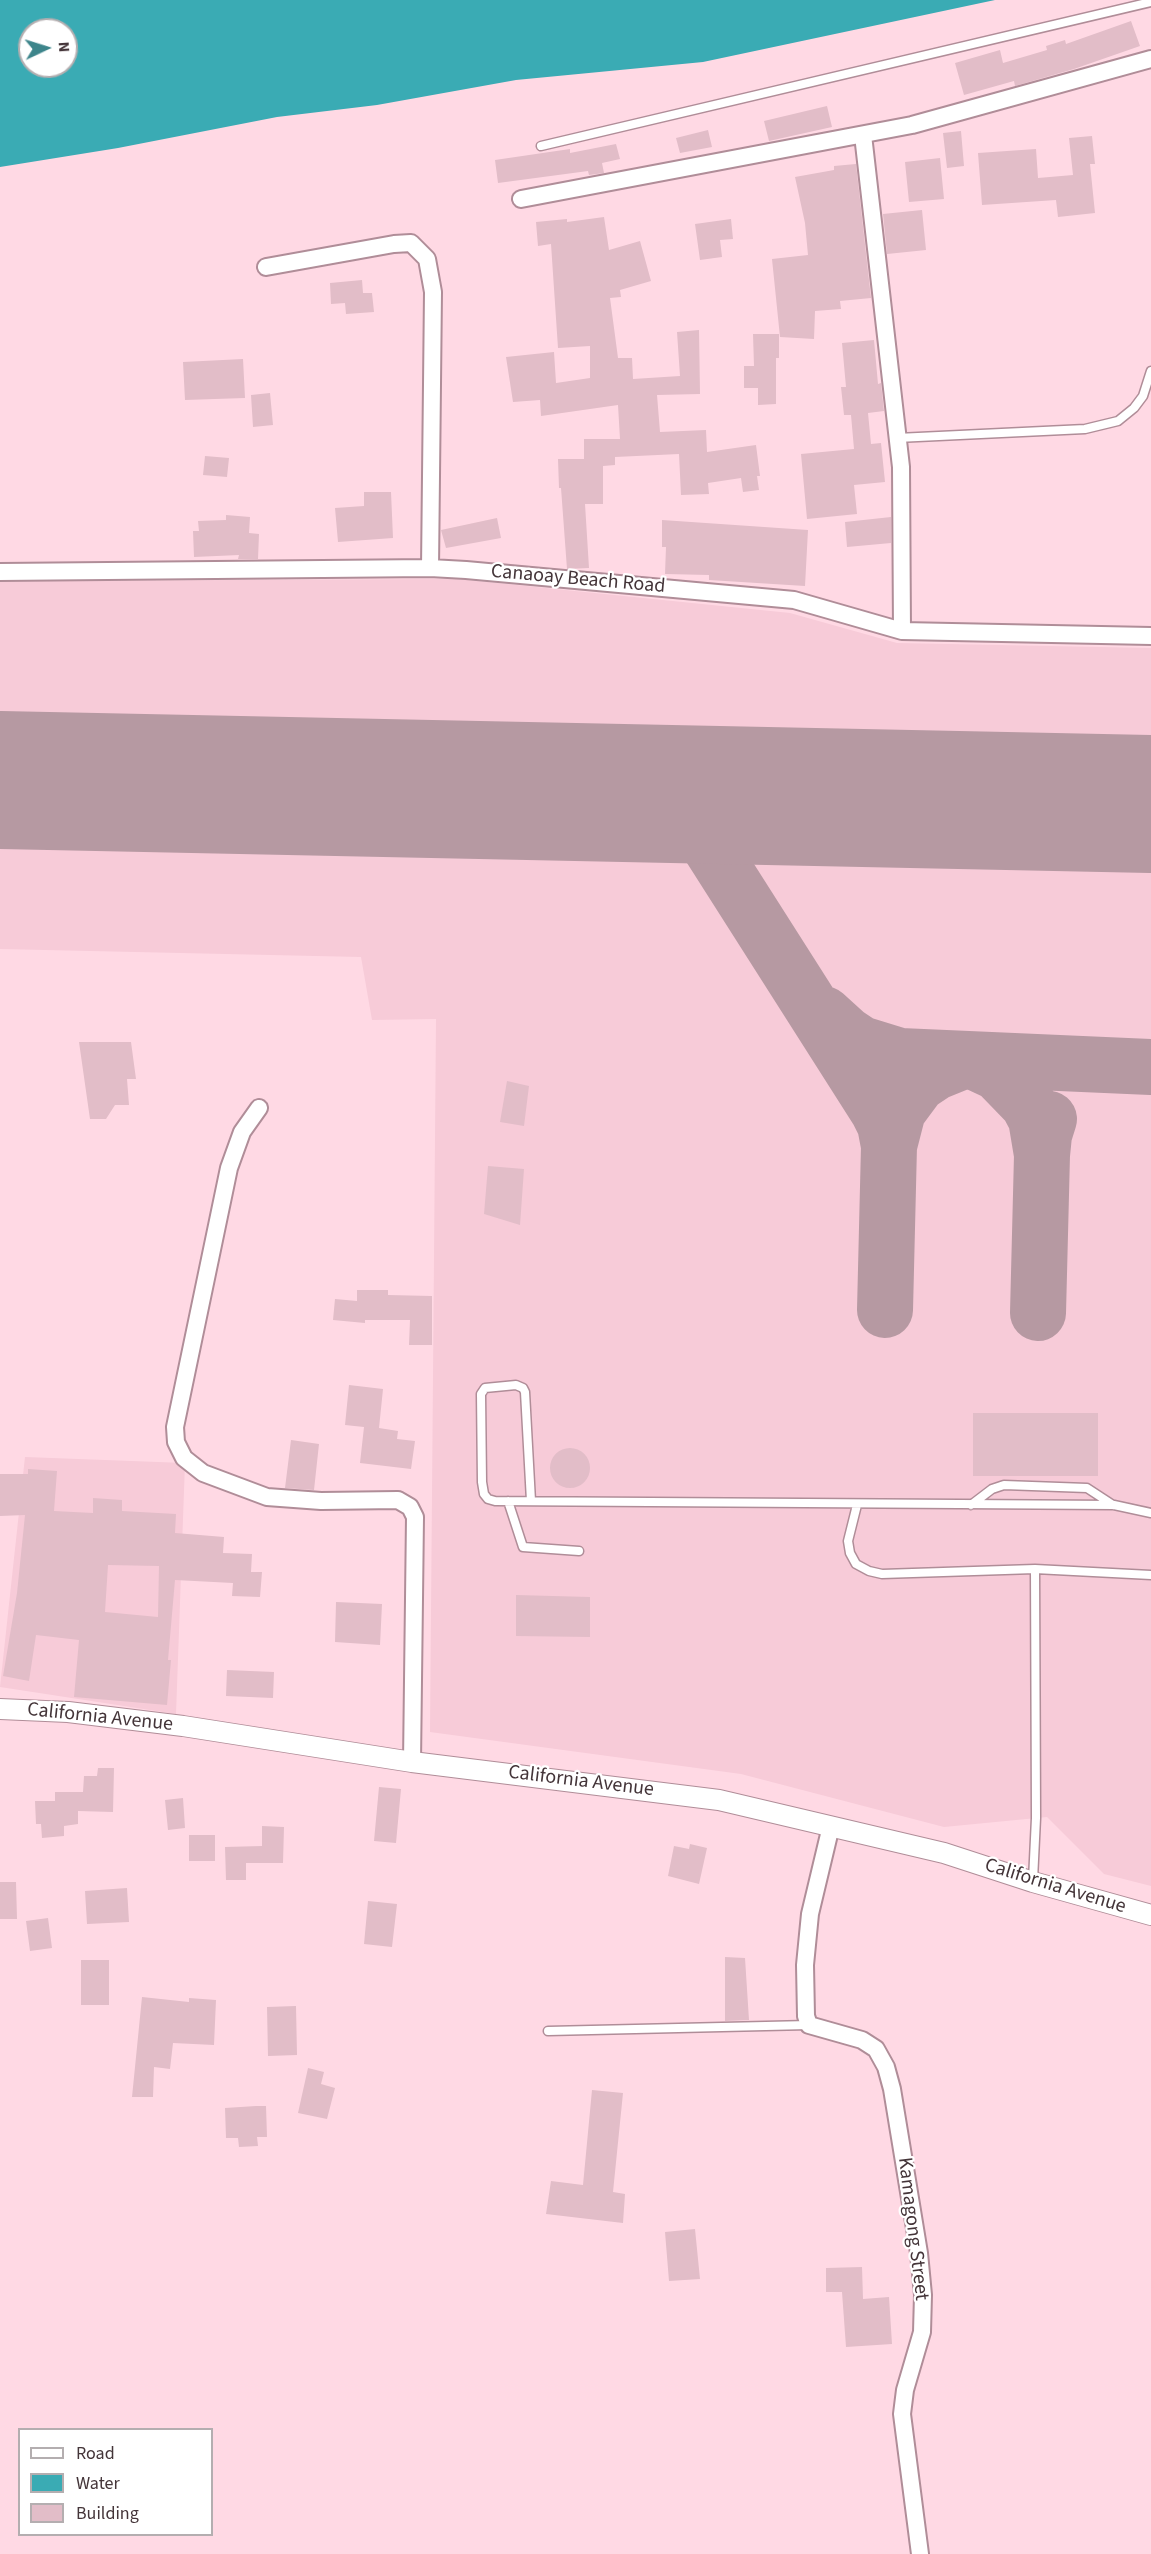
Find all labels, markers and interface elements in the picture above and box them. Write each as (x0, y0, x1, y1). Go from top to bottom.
north arrow (18, 18, 78, 78)
text: N (53, 41, 75, 53)
street label: Canaoay Beach Road (490, 560, 666, 600)
street label: California Avenue (26, 1698, 174, 1738)
street label: California Avenue (507, 1761, 655, 1803)
street label: California Avenue (981, 1854, 1129, 1920)
street label: Kamagong Street (891, 2156, 933, 2302)
legend (18, 2428, 213, 2536)
text: Road (76, 2441, 115, 2466)
text: Water (76, 2471, 120, 2496)
text: Building (76, 2501, 139, 2526)

